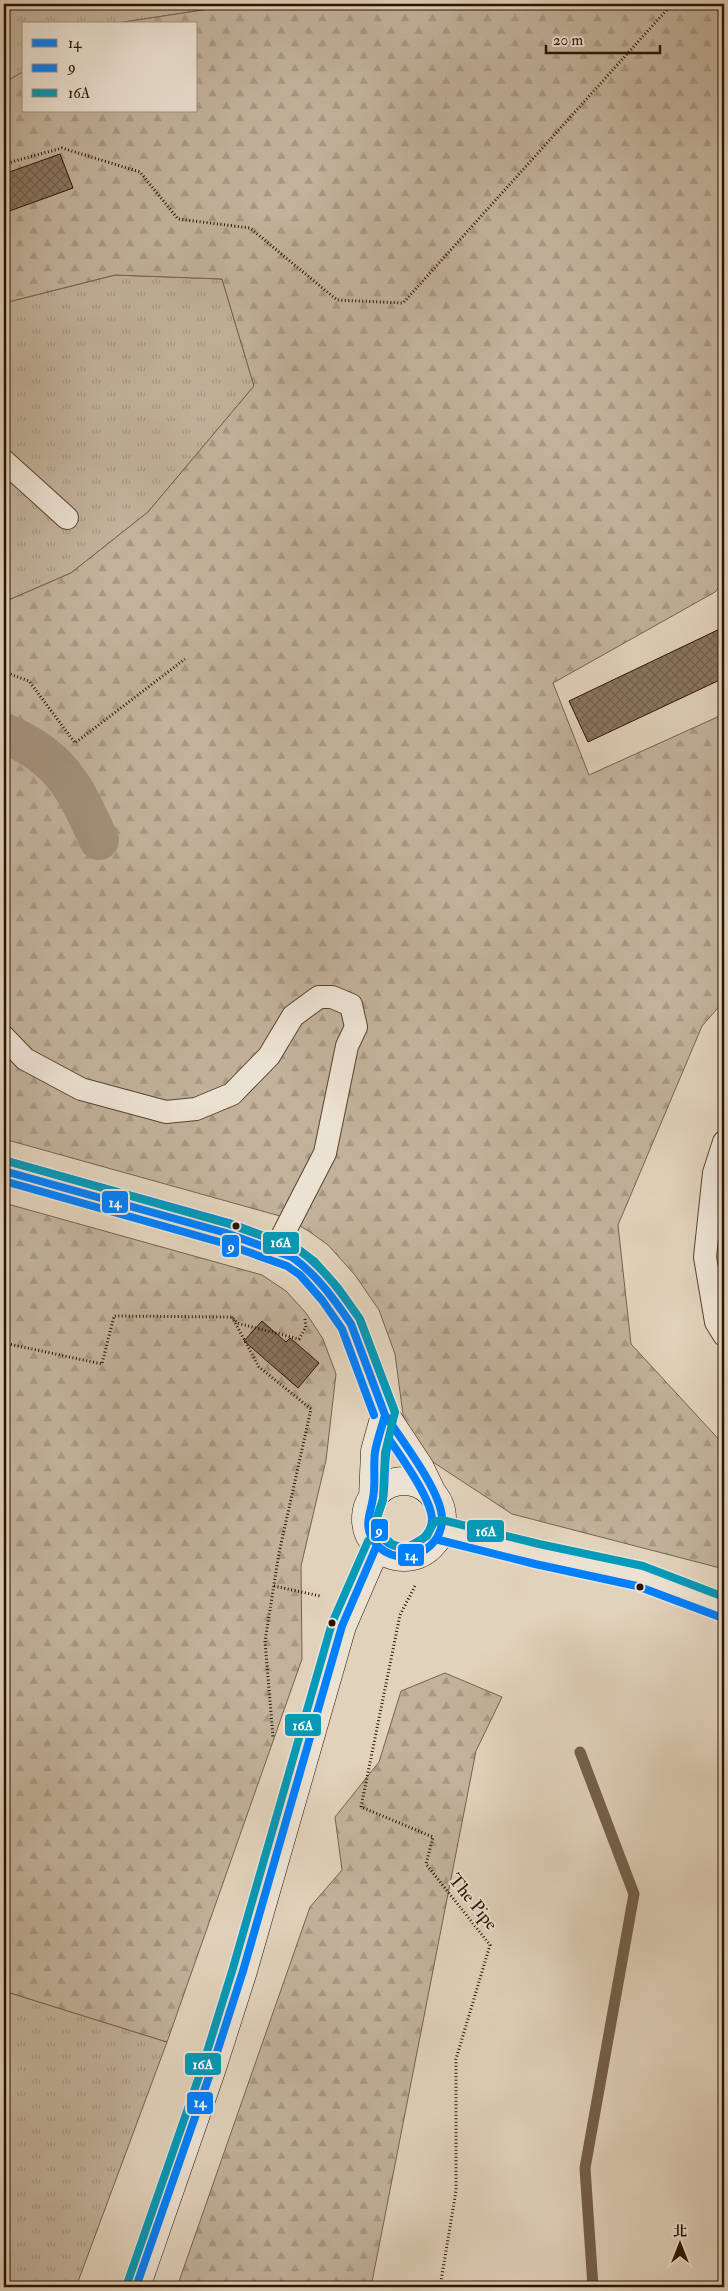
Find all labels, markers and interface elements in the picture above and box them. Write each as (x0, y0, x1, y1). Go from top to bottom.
legend (22, 22, 198, 112)
scale bar (546, 22, 659, 54)
text: 20 m (553, 31, 583, 50)
text: 14 (68, 34, 82, 53)
text: 9 (67, 58, 76, 77)
text: 16A (68, 84, 91, 103)
line badge: 14 (101, 1190, 129, 1214)
text: 14 (109, 1194, 123, 1211)
unlabelled marker (231, 1221, 241, 1231)
line badge: 16A (262, 1231, 300, 1255)
line badge: 9 (221, 1234, 240, 1258)
text: 16A (271, 1234, 292, 1251)
text: 9 (225, 1238, 235, 1255)
line badge: 9 (370, 1518, 389, 1542)
line badge: 16A (466, 1519, 505, 1543)
text: 9 (373, 1522, 383, 1539)
text: 16A (476, 1523, 497, 1540)
line badge: 14 (397, 1543, 425, 1567)
text: 14 (405, 1547, 419, 1564)
unlabelled marker (635, 1582, 645, 1592)
unlabelled marker (327, 1618, 337, 1628)
line badge: 16A (284, 1713, 322, 1737)
text: 16A (293, 1717, 314, 1734)
street label: The Pipe (443, 1869, 503, 1935)
line badge: 16A (184, 2052, 222, 2076)
text: 16A (193, 2056, 214, 2073)
line badge: 14 (186, 2091, 214, 2115)
text: 14 (194, 2094, 208, 2111)
north arrow (656, 2218, 706, 2268)
text: 北 (673, 2223, 687, 2240)

